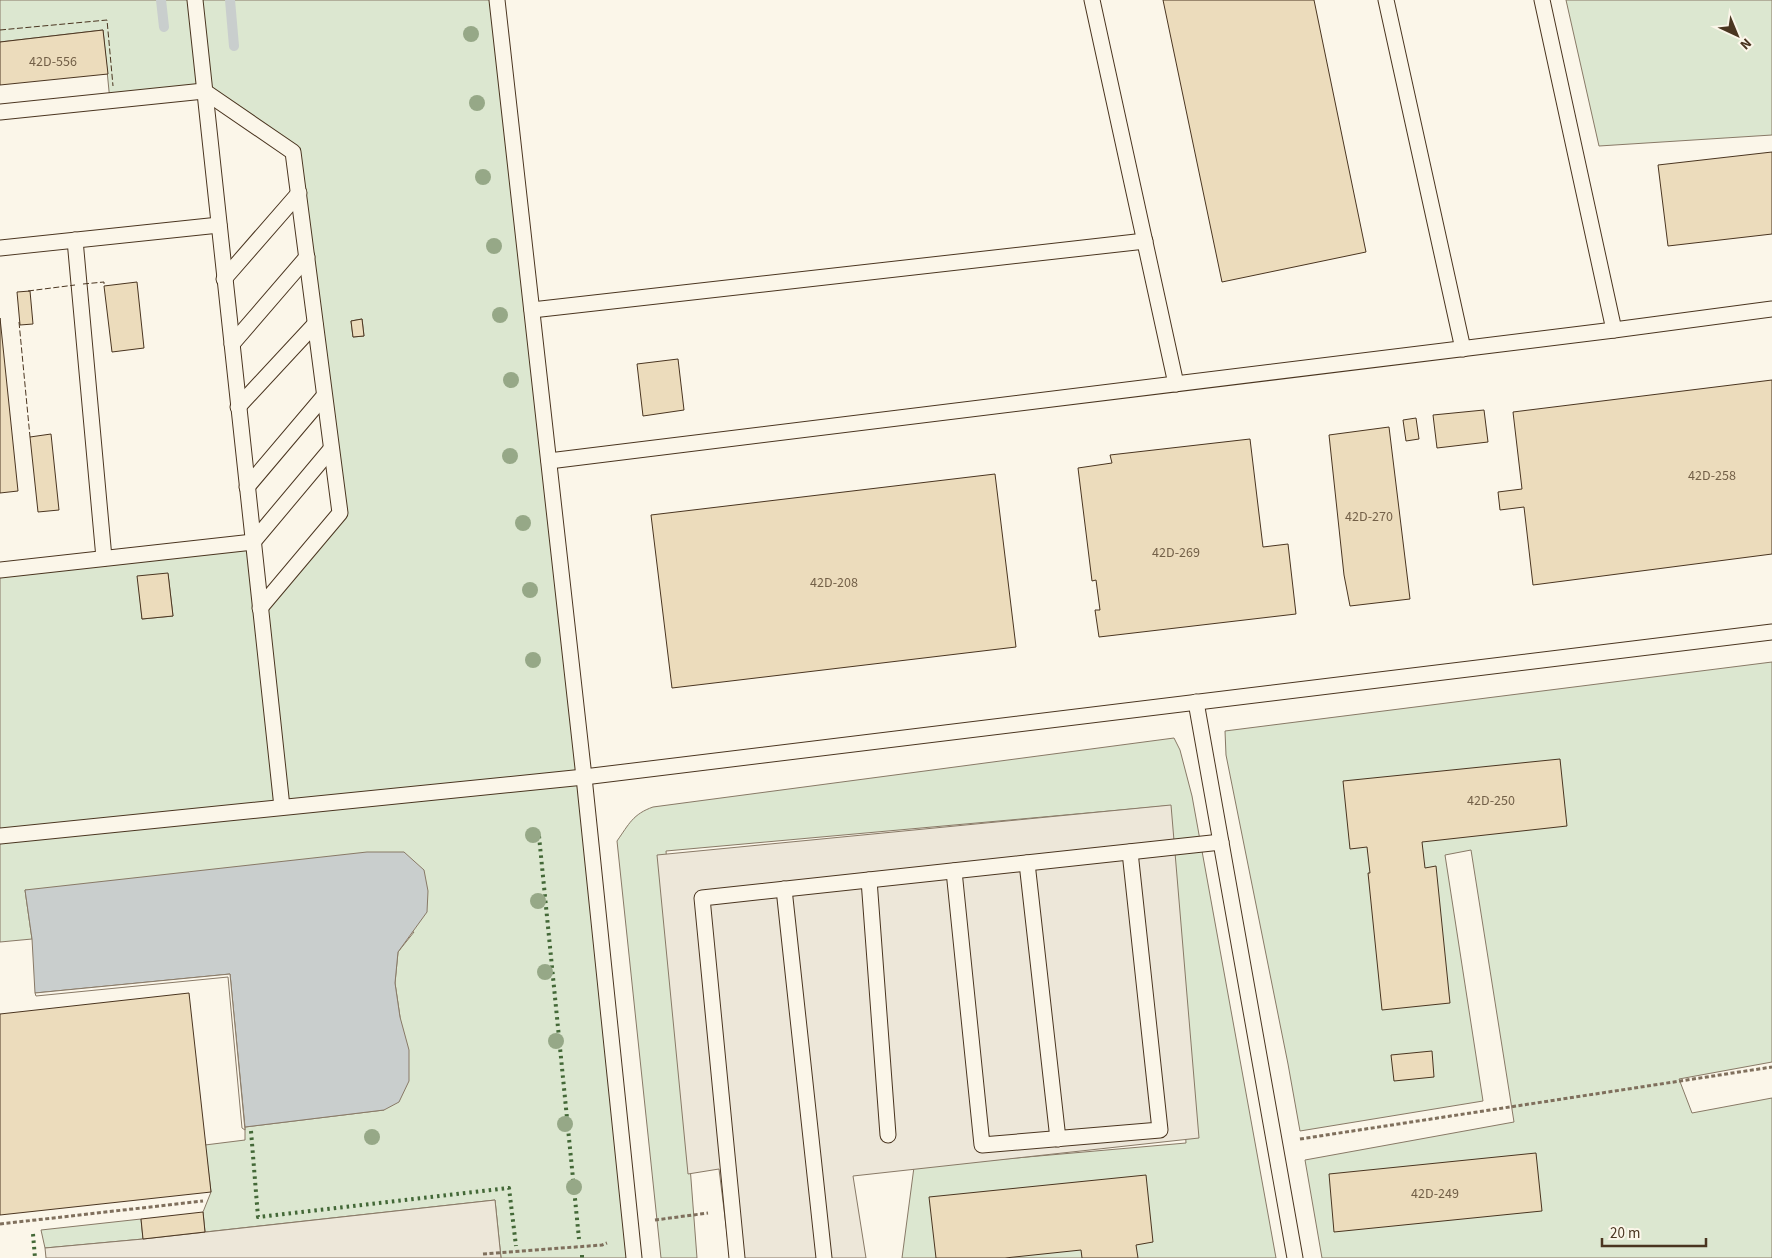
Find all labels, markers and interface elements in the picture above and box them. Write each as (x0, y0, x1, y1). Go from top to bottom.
north arrow (1712, 10, 1762, 60)
text: N (1735, 33, 1756, 54)
house number: 42D-556 (29, 52, 77, 72)
house number: 42D-258 (1688, 466, 1736, 486)
house number: 42D-270 (1345, 507, 1393, 527)
house number: 42D-269 (1152, 543, 1200, 563)
house number: 42D-208 (810, 573, 858, 593)
house number: 42D-250 (1467, 791, 1515, 811)
house number: 42D-249 (1411, 1184, 1459, 1204)
scale bar (1602, 1216, 1706, 1248)
text: 20 m (1610, 1223, 1640, 1244)

